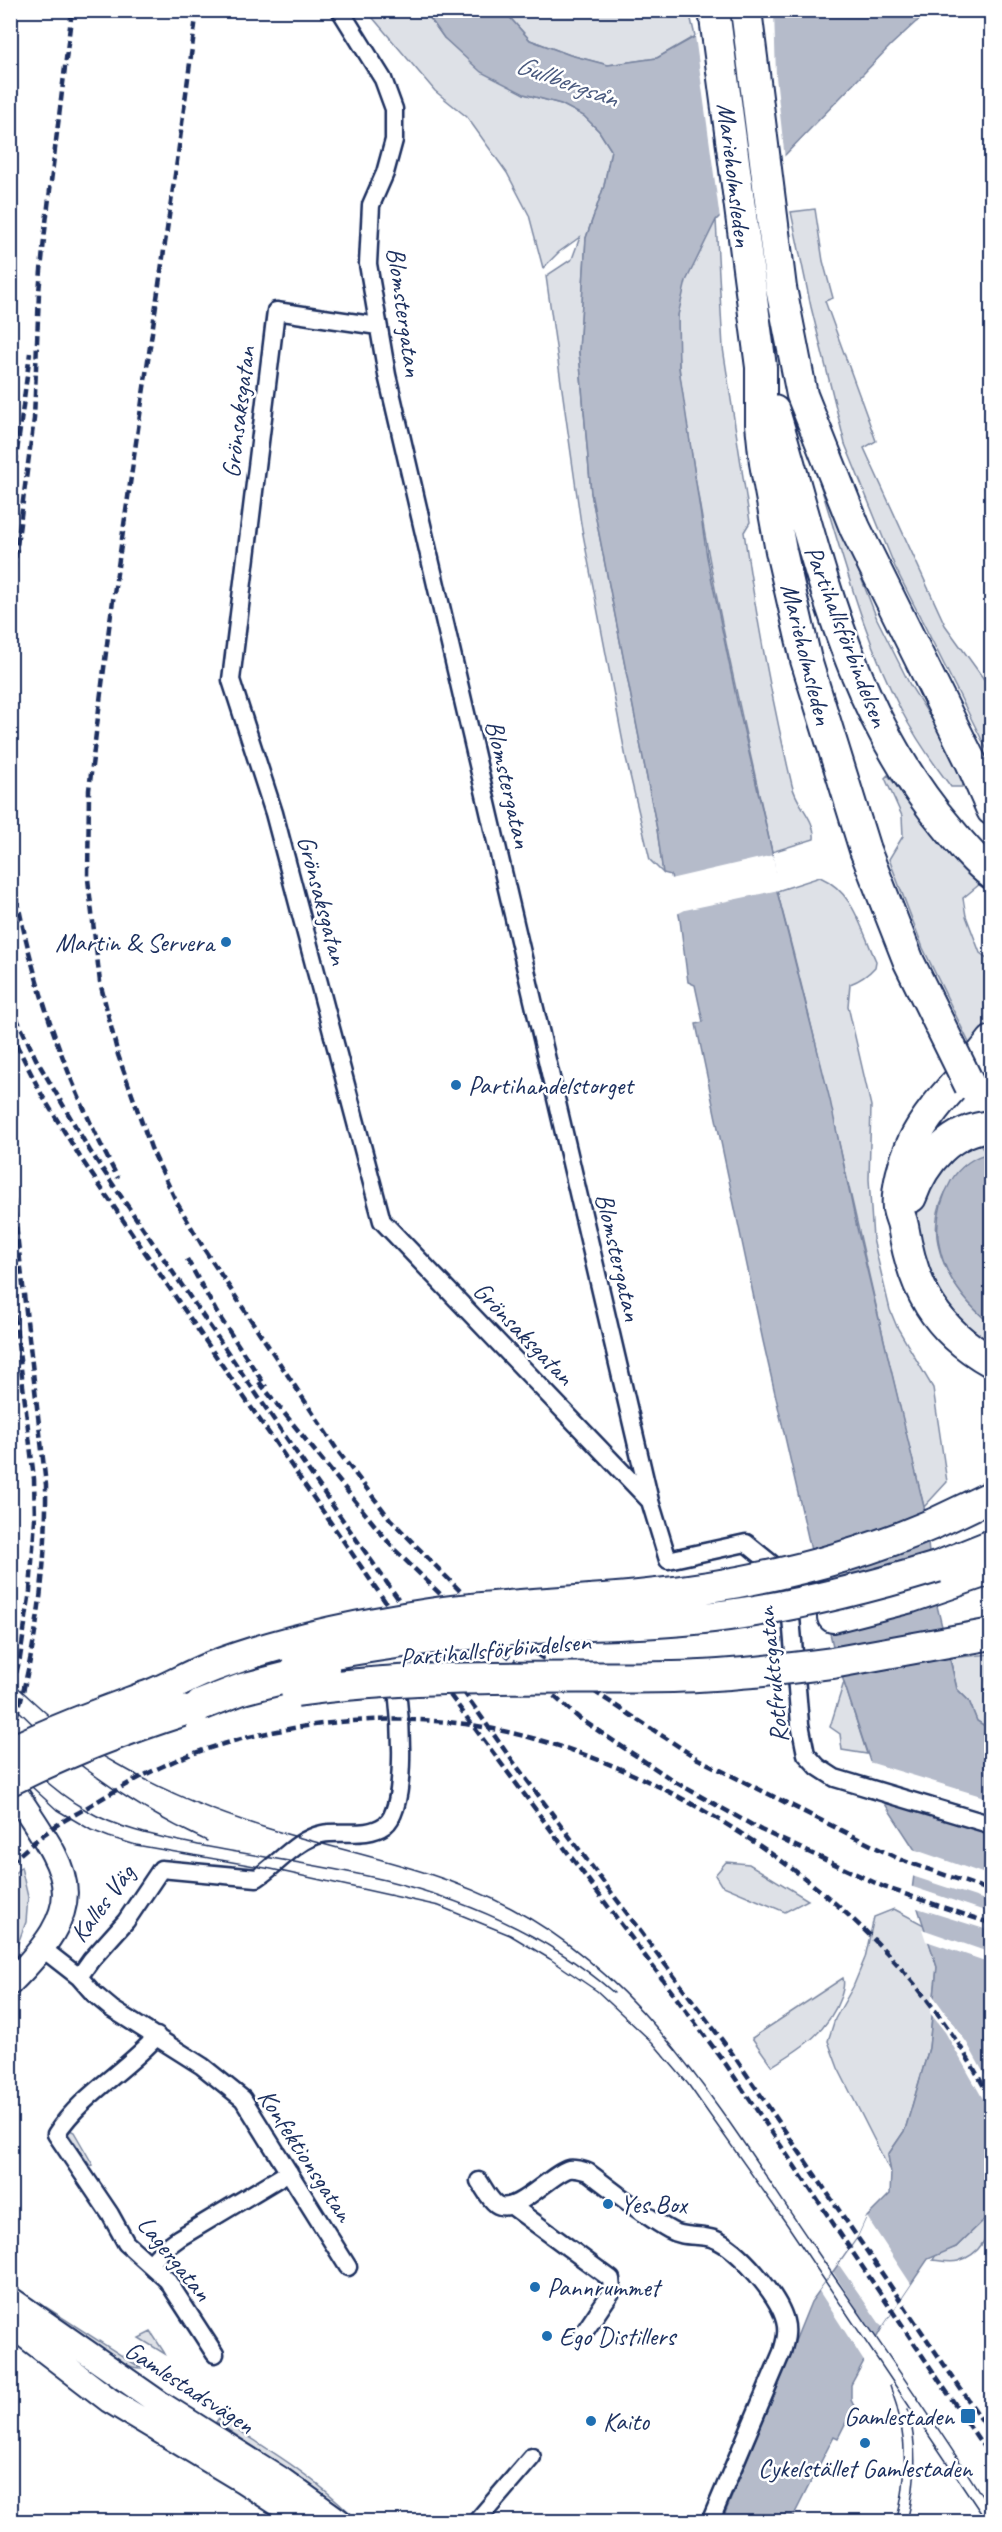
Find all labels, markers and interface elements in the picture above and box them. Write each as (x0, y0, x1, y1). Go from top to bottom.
water label: Gullbergsån (512, 47, 624, 116)
street label: Marieholmsleden (709, 101, 760, 249)
street label: Blomstergatan (379, 245, 430, 379)
street label: Grönsaksgatan (214, 343, 263, 480)
street label: Partihallsförbindelsen (797, 541, 897, 733)
street label: Marieholmsleden (773, 580, 840, 729)
street label: Blomstergatan (478, 717, 539, 851)
street label: Grönsaksgatan (289, 832, 356, 969)
place label: Martin & Servera (55, 926, 216, 959)
marker: Martin & Servera (219, 935, 233, 949)
place label: Partihandelstorget (468, 1069, 635, 1102)
marker: Partihandelstorget (449, 1078, 463, 1092)
street label: Blomstergatan (588, 1190, 649, 1324)
street label: Grönsaksgatan (466, 1274, 582, 1393)
street label: Rotfruktsgatan (749, 1604, 796, 1745)
street label: Partihallsförbindelsen (398, 1625, 593, 1674)
street label: Kalles Väg (62, 1856, 143, 1949)
street label: Konfektionsgatan (250, 2083, 361, 2229)
place label: Yes Box (620, 2188, 689, 2221)
marker: Yes Box (601, 2197, 615, 2211)
street label: Lagergatan (130, 2209, 219, 2308)
place label: Pannrummet (547, 2271, 663, 2304)
marker: Pannrummet (528, 2280, 542, 2294)
place label: Ego Distillers (559, 2320, 677, 2353)
marker: Ego Distillers (540, 2329, 554, 2343)
street label: Gamlestadsvägen (119, 2333, 261, 2442)
place label: Gamlestaden (844, 2400, 955, 2433)
place label: Kaito (603, 2405, 651, 2438)
marker: Gamlestaden (959, 2407, 977, 2425)
marker: Kaito (584, 2414, 598, 2428)
marker: Cykelstället Gamlestaden (858, 2436, 872, 2450)
place label: Cykelstället Gamlestaden (758, 2452, 973, 2485)

